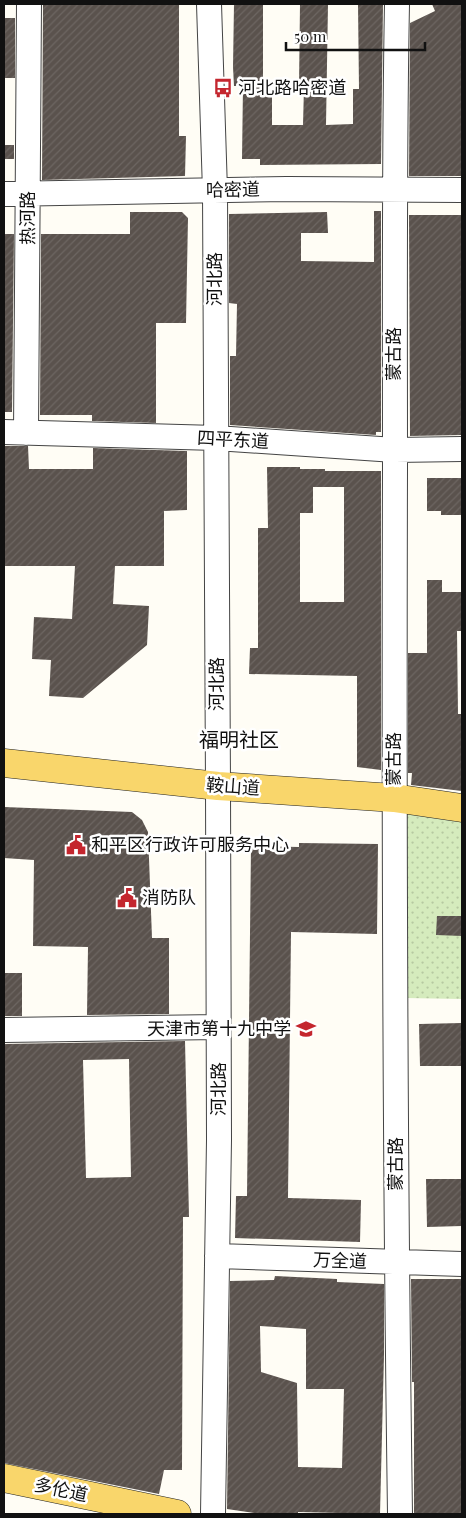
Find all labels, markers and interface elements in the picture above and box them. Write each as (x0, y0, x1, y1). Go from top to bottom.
scale bar (286, 20, 425, 52)
text: 50 m (294, 26, 327, 46)
place label: 河北路哈密道 (238, 75, 346, 99)
bus stop icon: 河北路哈密道 (212, 77, 234, 99)
street label: 哈密道 (206, 177, 260, 201)
street label: 热河路 (15, 191, 39, 245)
street label: 河北路 (202, 252, 226, 306)
street label: 蒙古路 (381, 327, 405, 381)
street label: 四平东道 (196, 425, 270, 453)
street label: 河北路 (204, 657, 228, 711)
district label: 福明社区 (199, 725, 279, 752)
street label: 蒙古路 (381, 732, 405, 786)
street label: 鞍山道 (205, 772, 261, 800)
place label: 和平区行政许可服务中心 (91, 832, 289, 856)
public building icon: 和平区行政许可服务中心 (65, 834, 87, 856)
place label: 消防队 (142, 885, 196, 909)
public building icon: 消防队 (116, 887, 138, 909)
place label: 天津市第十九中学 (147, 1016, 291, 1040)
school or university icon: 天津市第十九中学 (295, 1018, 317, 1040)
street label: 河北路 (206, 1062, 230, 1116)
street label: 蒙古路 (383, 1137, 407, 1191)
street label: 万全道 (313, 1247, 367, 1273)
street label: 多伦道 (32, 1472, 90, 1506)

